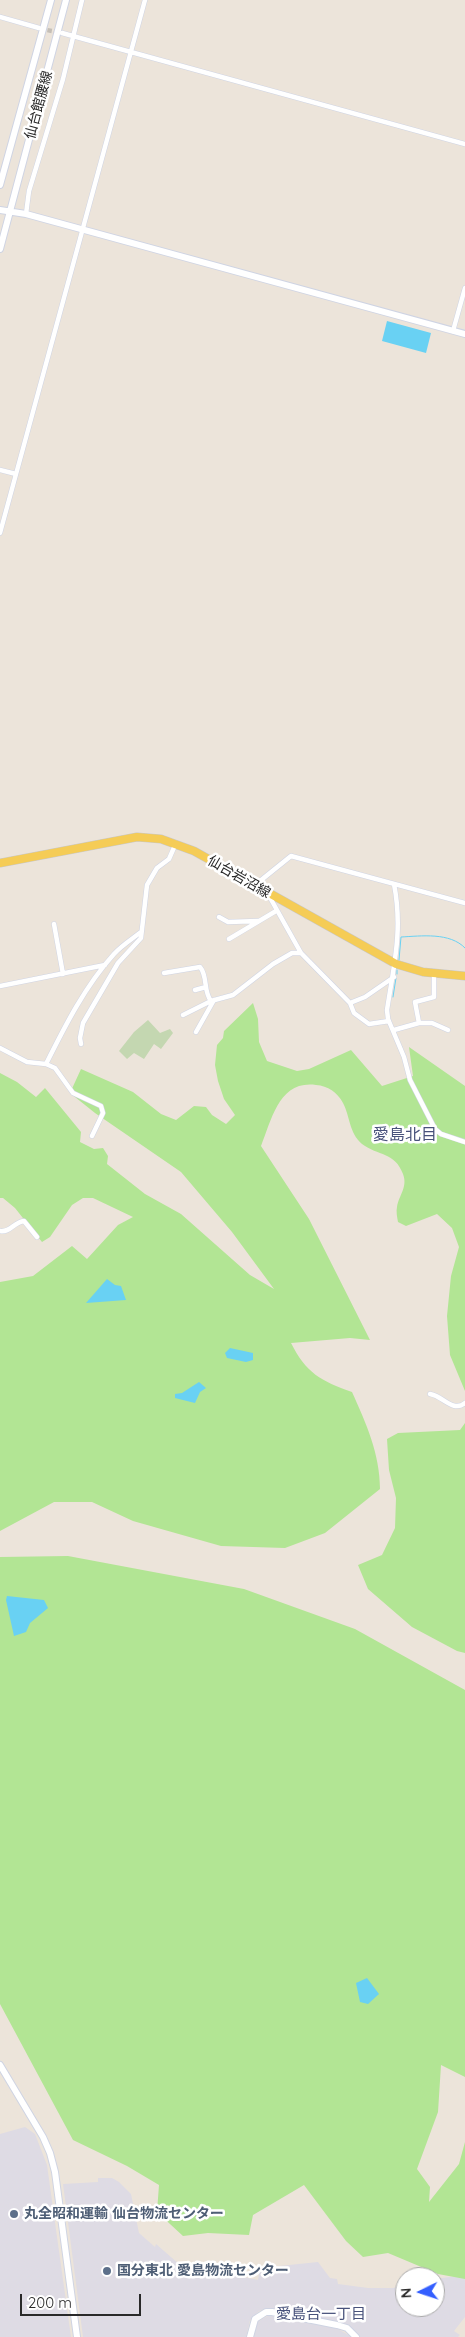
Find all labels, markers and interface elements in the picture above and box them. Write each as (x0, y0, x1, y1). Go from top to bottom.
street label: 仙台館腰線 (22, 69, 56, 141)
street label: 仙台岩沼線 (204, 852, 274, 902)
district label: 愛島北目 (373, 1125, 437, 1145)
place label: 丸全昭和運輸 仙台物流センター (24, 2206, 224, 2222)
marker: 丸全昭和運輸 仙台物流センター (8, 2208, 20, 2220)
place label: 国分東北 愛島物流センター (117, 2263, 289, 2279)
marker: 国分東北 愛島物流センター (101, 2265, 113, 2277)
north arrow (395, 2267, 445, 2317)
scale bar (22, 2284, 144, 2316)
text: N (397, 2287, 415, 2299)
text: 200 m (28, 2293, 72, 2312)
district label: 愛島台一丁目 (276, 2305, 366, 2323)

